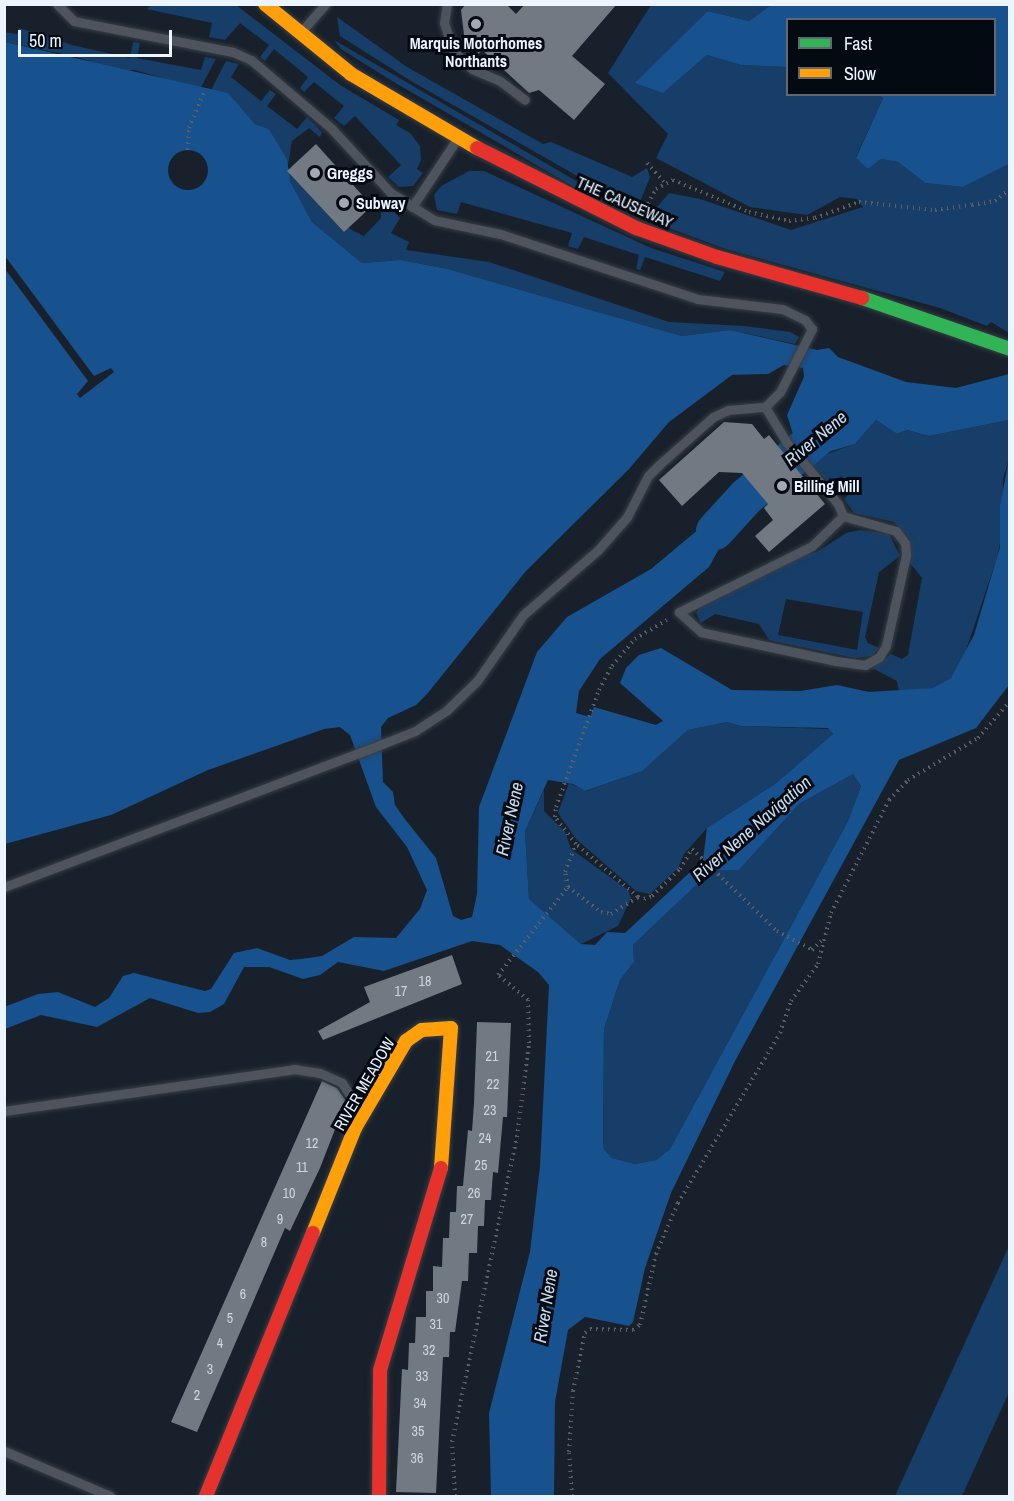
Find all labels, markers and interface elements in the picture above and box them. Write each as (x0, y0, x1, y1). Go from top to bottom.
marker: Marquis Motorhomes Northants (469, 17, 483, 31)
scale bar (21, 18, 176, 56)
legend (786, 18, 996, 96)
text: 50 m (29, 28, 62, 53)
text: Fast (844, 31, 872, 56)
place label: Marquis Motorhomes Northants (410, 33, 542, 71)
text: Slow (844, 61, 876, 86)
place label: Greggs (327, 163, 373, 183)
marker: Greggs (308, 166, 322, 180)
street label: THE CAUSEWAY (574, 172, 676, 232)
place label: Subway (356, 193, 406, 213)
marker: Subway (337, 196, 351, 210)
water label: River Nene (780, 407, 852, 471)
place label: Billing Mill (794, 476, 860, 496)
marker: Billing Mill (775, 479, 789, 493)
water label: River Nene Navigation (688, 772, 816, 886)
water label: River Nene (492, 780, 528, 858)
house number: 18 (419, 973, 431, 989)
house number: 17 (395, 983, 407, 999)
street label: RIVER MEADOW (330, 1034, 398, 1134)
house number: 21 (486, 1048, 498, 1064)
house number: 22 (487, 1076, 499, 1092)
house number: 23 (484, 1102, 496, 1118)
house number: 24 (479, 1130, 491, 1146)
house number: 12 (306, 1135, 318, 1151)
house number: 25 (475, 1157, 487, 1173)
house number: 11 (296, 1159, 308, 1175)
house number: 10 (283, 1185, 295, 1201)
house number: 26 (468, 1185, 480, 1201)
house number: 9 (277, 1211, 283, 1227)
house number: 27 (461, 1211, 473, 1227)
house number: 8 (261, 1234, 267, 1250)
water label: River Nene (529, 1267, 563, 1345)
house number: 6 (240, 1286, 246, 1302)
house number: 30 (437, 1290, 449, 1306)
house number: 5 (227, 1310, 233, 1326)
house number: 31 (430, 1316, 442, 1332)
house number: 4 (217, 1335, 223, 1351)
house number: 32 (423, 1342, 435, 1358)
house number: 3 (207, 1361, 213, 1377)
house number: 33 (416, 1368, 428, 1384)
house number: 2 (194, 1387, 200, 1403)
house number: 34 (414, 1395, 426, 1411)
house number: 35 (412, 1423, 424, 1439)
house number: 36 (411, 1450, 423, 1466)

